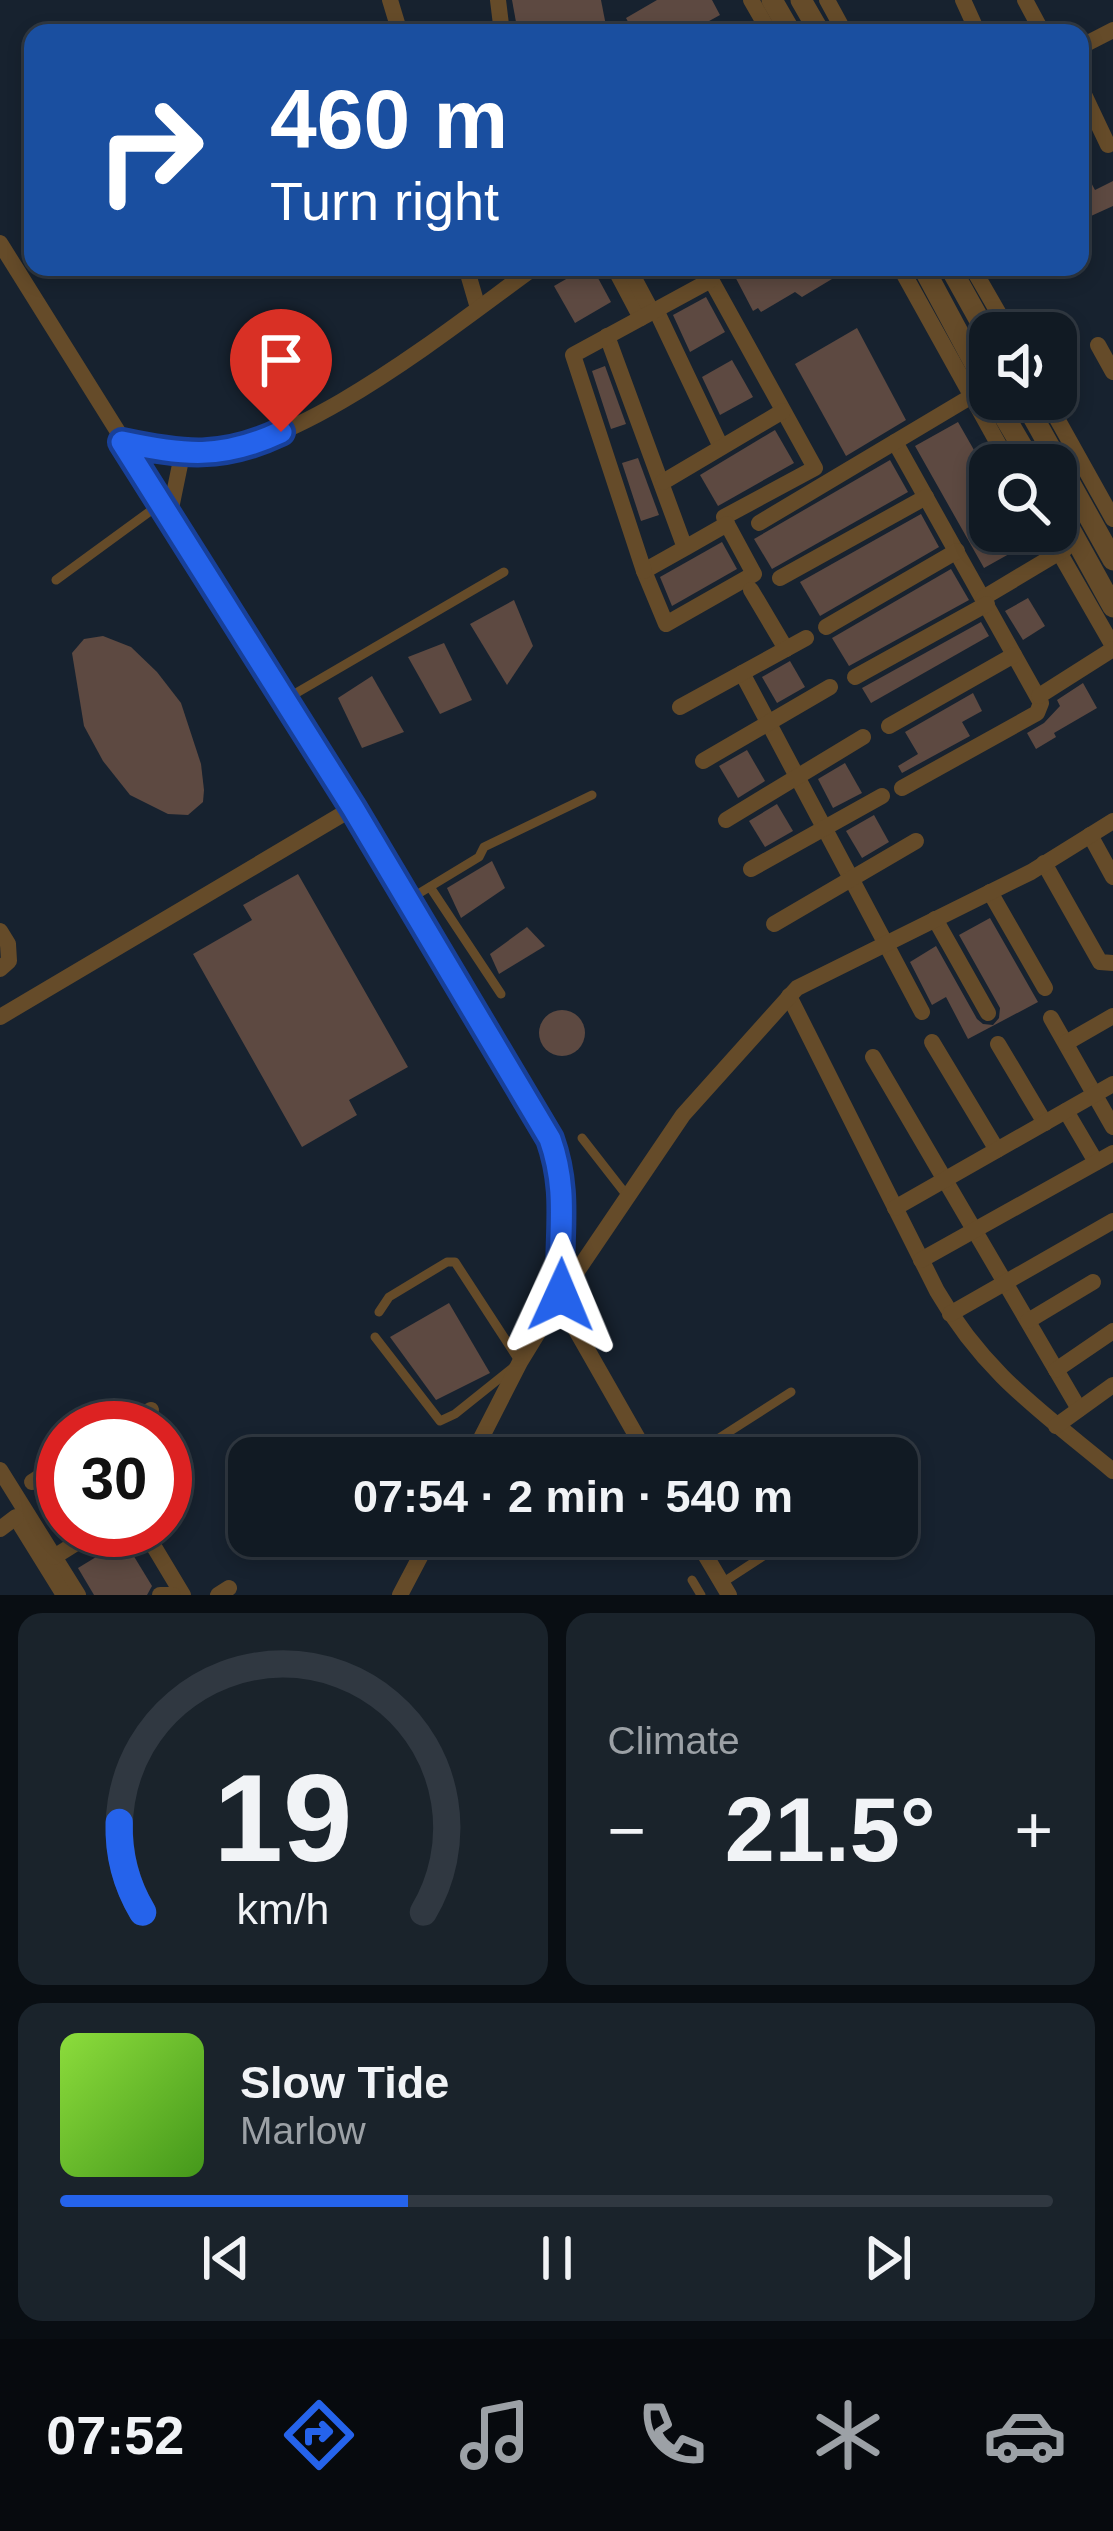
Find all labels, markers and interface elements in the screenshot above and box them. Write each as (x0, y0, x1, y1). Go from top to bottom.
icon: right (72, 72, 228, 228)
text: 460 m (270, 72, 508, 166)
text: Turn right (270, 171, 499, 231)
pin (230, 309, 332, 432)
map controls (969, 312, 1077, 552)
button: sound (969, 312, 1077, 420)
icon: arrive (248, 327, 314, 393)
button: search (969, 444, 1077, 552)
position arrow (498, 1232, 624, 1358)
speed limit sign: 30 (36, 1401, 192, 1557)
text: 07:54 · 2 min · 540 m (353, 1471, 793, 1522)
text: Climate (608, 1719, 740, 1762)
text: 19 (213, 1748, 352, 1887)
text: 21.5° (725, 1780, 936, 1880)
text: − (608, 1793, 646, 1867)
text: + (1014, 1793, 1053, 1867)
text: km/h (236, 1885, 329, 1933)
text: Slow Tide (240, 2057, 449, 2108)
text: Marlow (240, 2109, 366, 2152)
icon: previous (193, 2225, 259, 2291)
icon: pause (524, 2225, 590, 2291)
icon: next (855, 2225, 921, 2291)
icon: directions (277, 2393, 361, 2477)
icon: music (453, 2393, 537, 2477)
icon: phone (630, 2393, 714, 2477)
icon: climate (806, 2393, 890, 2477)
icon: car (983, 2393, 1067, 2477)
text: 07:52 (46, 2405, 184, 2465)

